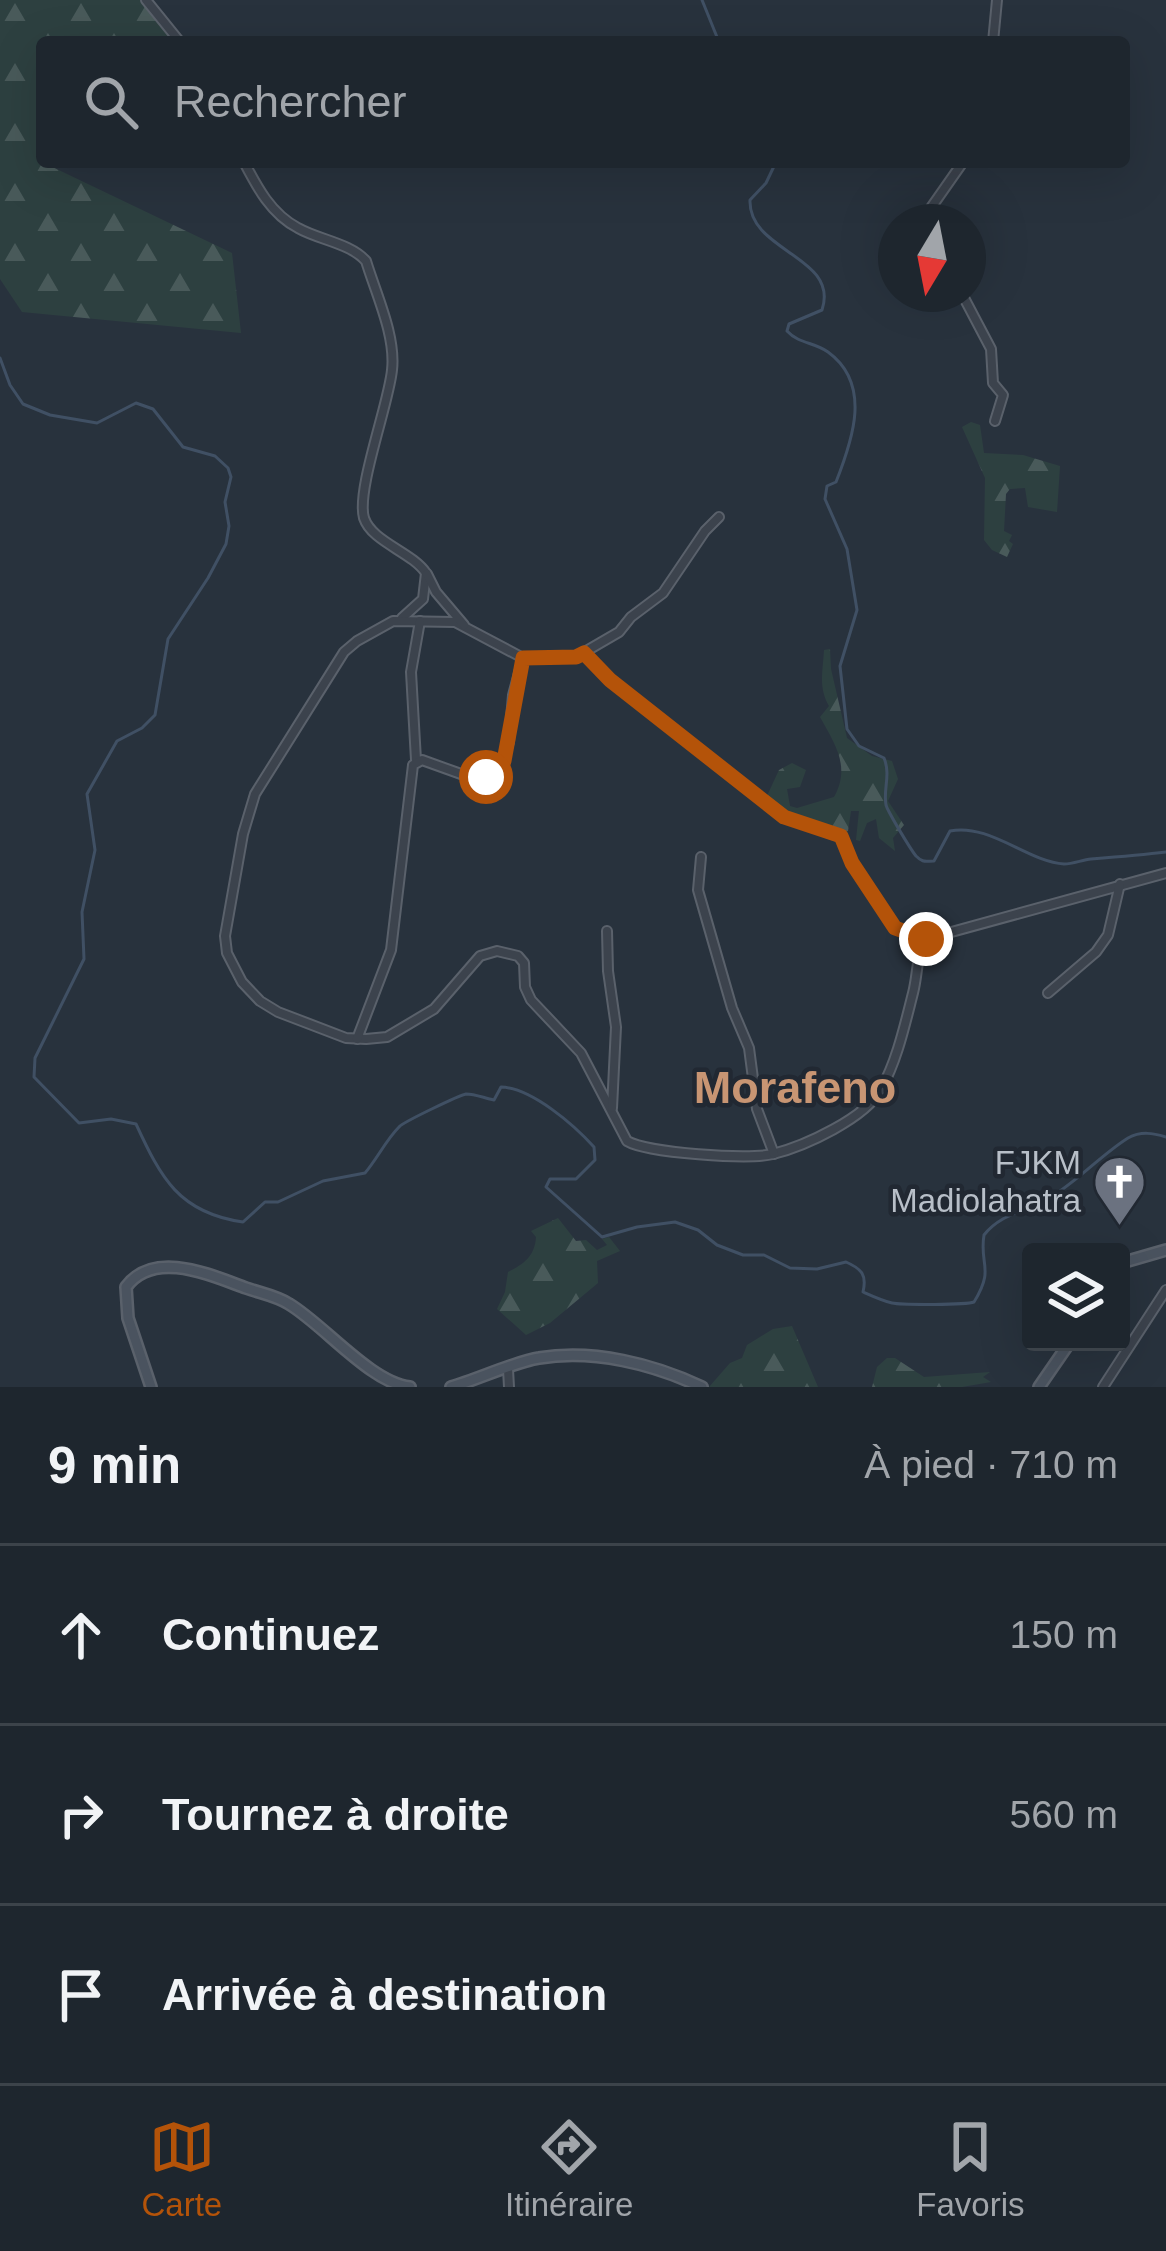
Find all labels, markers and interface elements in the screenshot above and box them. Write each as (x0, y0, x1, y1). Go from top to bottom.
search box (36, 36, 1130, 168)
icon: search (78, 69, 144, 135)
text: Rechercher (174, 76, 407, 127)
north arrow (878, 204, 986, 312)
route start (459, 750, 513, 804)
route end (899, 912, 953, 966)
district label: Morafeno (694, 1062, 896, 1113)
place label: FJKM Madiolahatra (890, 1144, 1082, 1219)
church icon: FJKM Madiolahatra (1092, 1153, 1148, 1227)
map controls (1022, 1243, 1130, 1351)
button: layers (1022, 1243, 1130, 1351)
text: 9 min (48, 1437, 181, 1494)
text: À pied · 710 m (864, 1443, 1118, 1486)
icon: ahead (48, 1602, 114, 1668)
text: Continuez (162, 1609, 379, 1660)
text: 150 m (1010, 1613, 1118, 1656)
icon: right (48, 1782, 114, 1848)
text: Tournez à droite (162, 1789, 509, 1840)
text: 560 m (1010, 1793, 1118, 1836)
icon: arrive (48, 1962, 114, 2028)
text: Arrivée à destination (162, 1969, 607, 2020)
tab: Carte (141, 2114, 222, 2224)
tab: Itinéraire (505, 2114, 633, 2224)
tab: Favoris (916, 2114, 1025, 2224)

